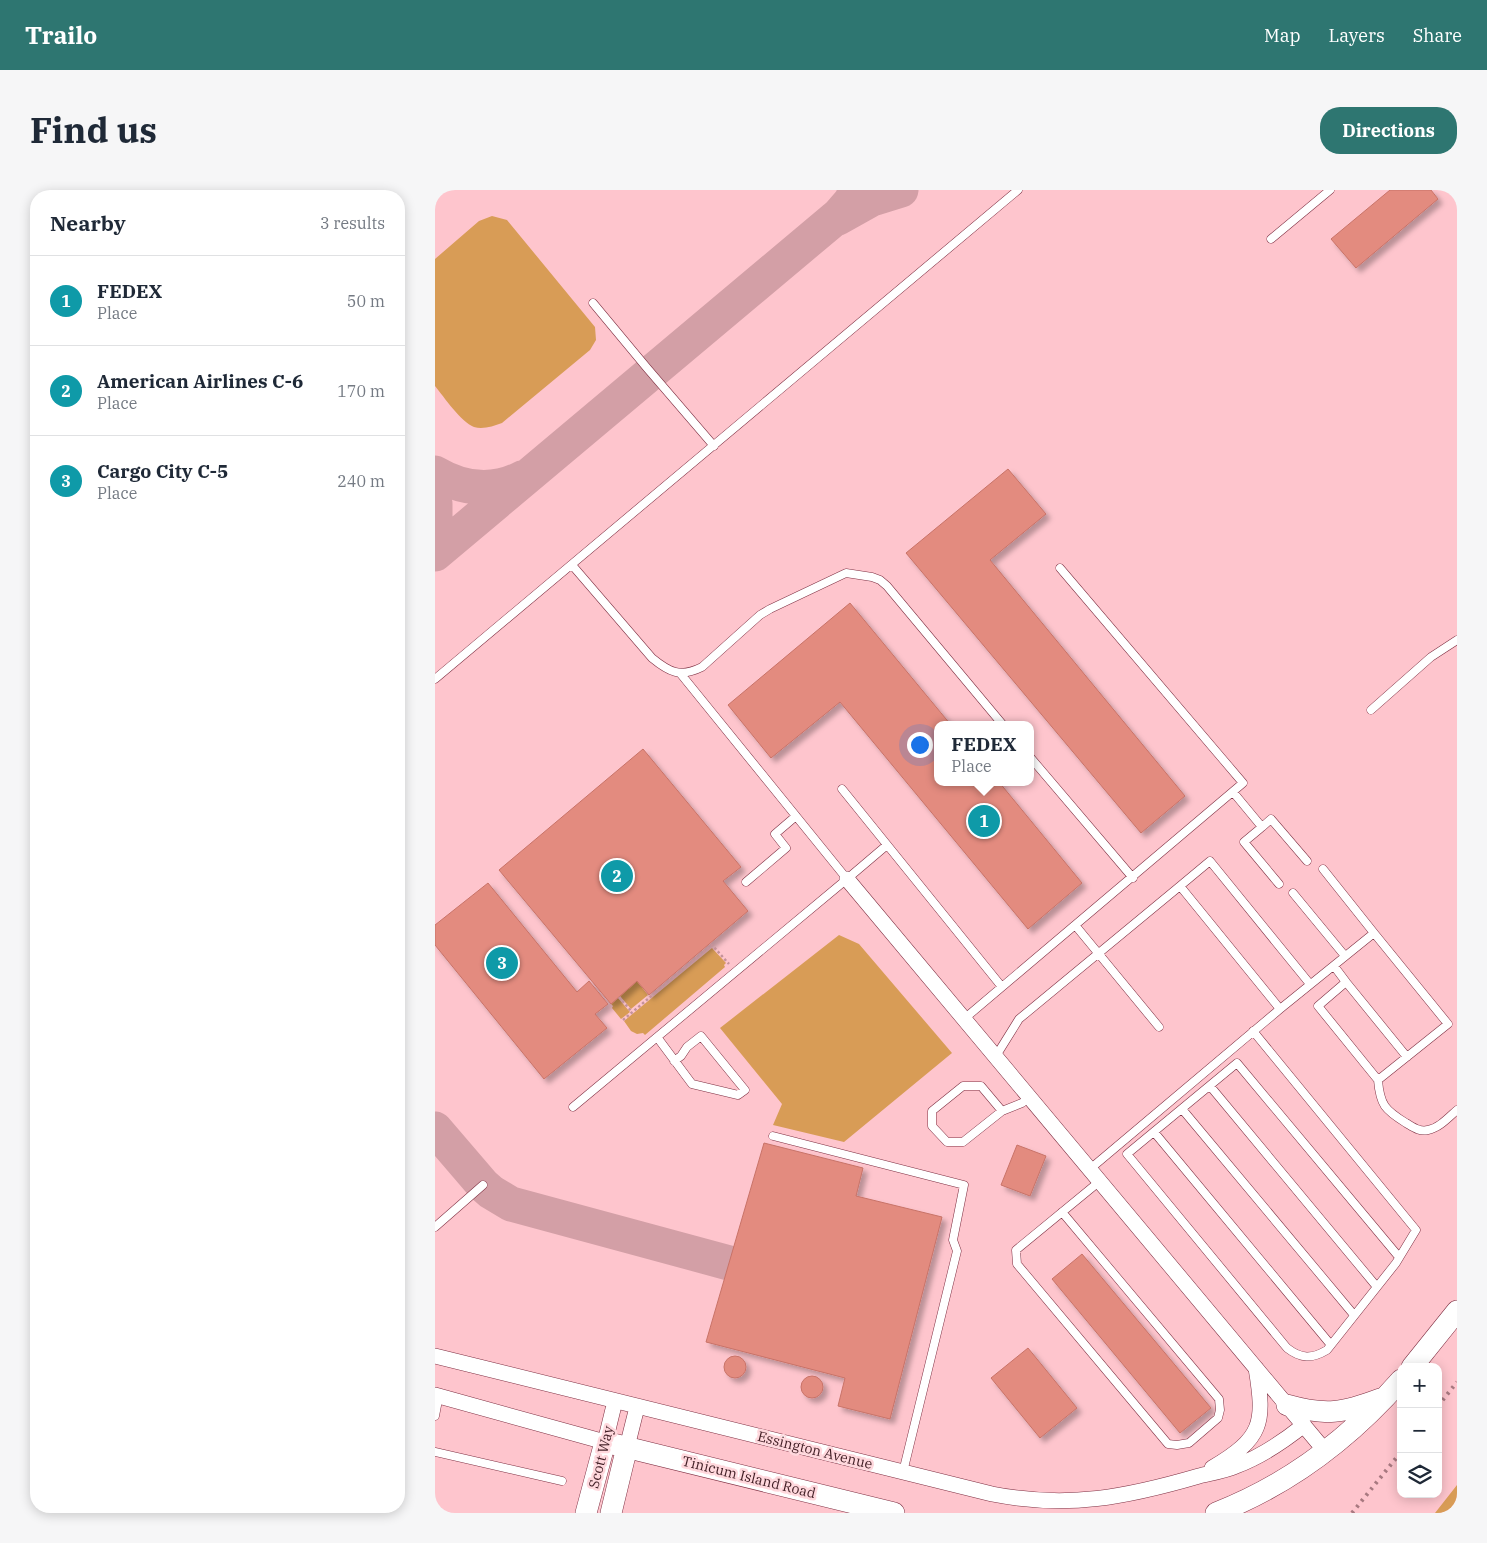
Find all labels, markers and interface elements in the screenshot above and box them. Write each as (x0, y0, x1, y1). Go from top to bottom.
text: Trailo (25, 19, 97, 51)
text: Map (1264, 24, 1301, 47)
text: Layers (1329, 24, 1385, 47)
text: Share (1413, 24, 1462, 47)
text: Find us (30, 107, 157, 153)
button: Directions (1320, 107, 1457, 154)
text: Nearby (50, 209, 126, 237)
text: 3 results (320, 213, 385, 233)
text: FEDEX (97, 279, 162, 303)
text: 1 (61, 291, 71, 311)
text: 50 m (347, 291, 385, 311)
text: Place (97, 303, 137, 323)
text: American Airlines C-6 (97, 369, 303, 393)
text: 2 (61, 381, 71, 401)
text: 170 m (337, 381, 385, 401)
text: Place (97, 393, 137, 413)
text: Cargo City C-5 (97, 459, 228, 483)
text: 3 (61, 471, 71, 491)
text: 240 m (337, 471, 385, 491)
text: Place (97, 483, 137, 503)
popup (934, 721, 1034, 786)
your location (907, 732, 933, 758)
text: FEDEX (951, 732, 1017, 756)
text: Place (951, 756, 992, 776)
pin: 1 (968, 802, 1000, 840)
pin: 2 (601, 857, 633, 895)
pin: 3 (486, 944, 518, 982)
map controls (1397, 1363, 1442, 1498)
button: + (1397, 1363, 1442, 1408)
button: − (1397, 1408, 1442, 1453)
street label: Scott Way (585, 1423, 618, 1490)
street label: Essington Avenue (756, 1427, 874, 1473)
street label: Tinicum Island Road (680, 1452, 818, 1502)
button: layers (1397, 1453, 1442, 1498)

